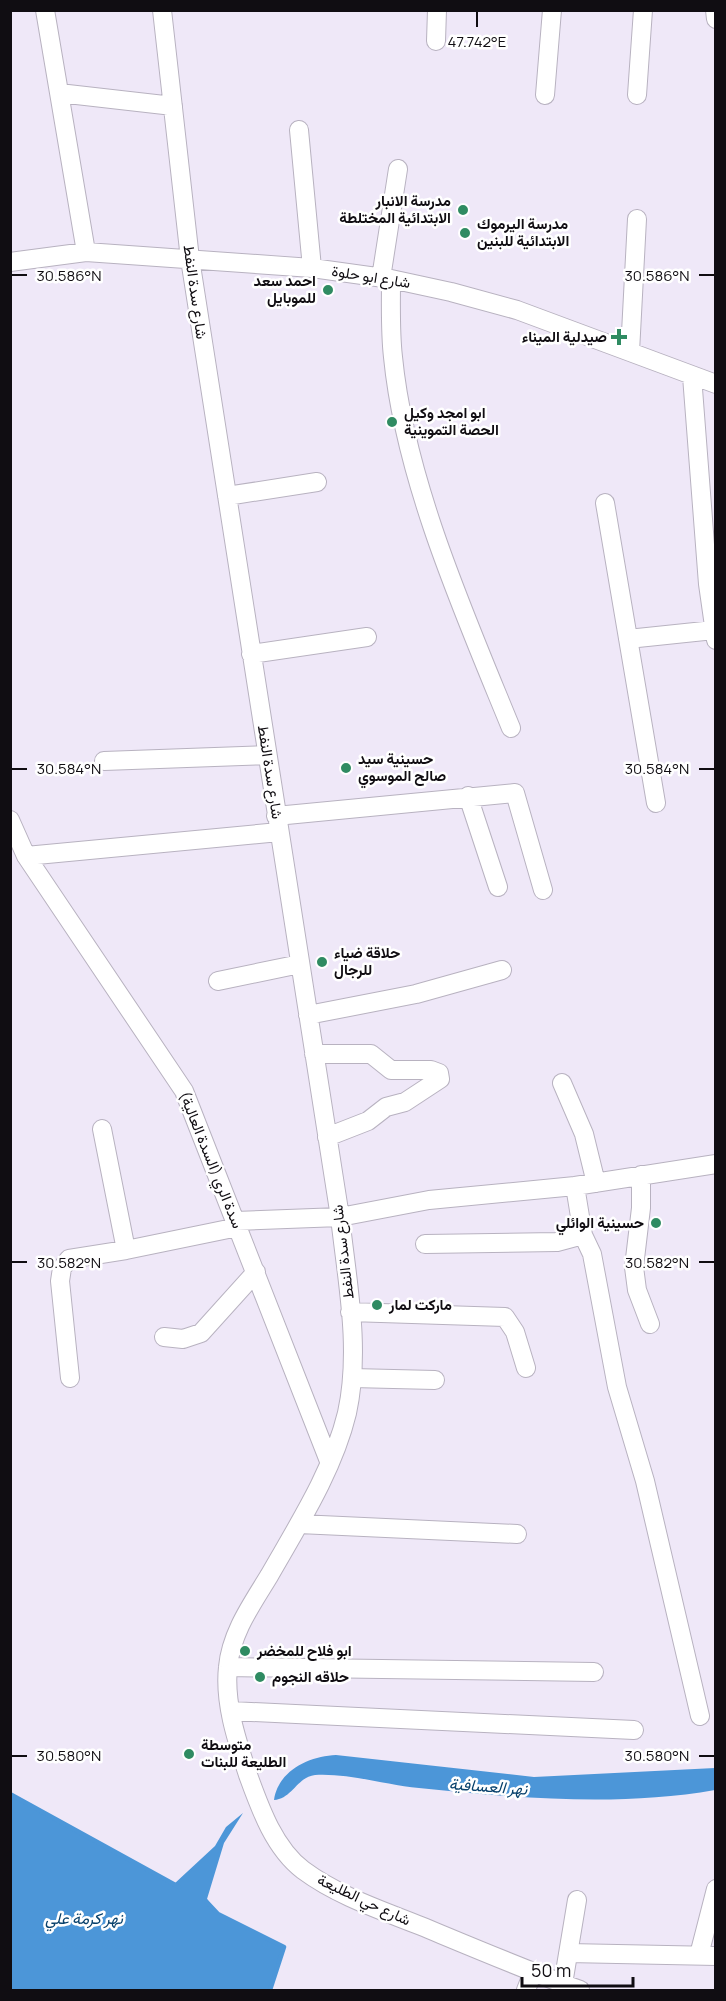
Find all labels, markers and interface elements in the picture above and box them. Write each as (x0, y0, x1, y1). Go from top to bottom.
text: 47.742°E (448, 31, 506, 52)
place label: مدرسة الانبار الابتدائية المختلطة (339, 190, 451, 228)
marker: مدرسة الانبار الابتدائية المختلطة (456, 203, 470, 217)
place label: مدرسة اليرموك الابتدائية للبنين (477, 213, 569, 251)
marker: مدرسة اليرموك الابتدائية للبنين (458, 226, 472, 240)
street label: شارع سدة النفط (178, 244, 213, 341)
street label: شارع ابو حلوة (330, 260, 412, 294)
text: 30.586°N (37, 265, 101, 286)
text: 30.586°N (625, 265, 689, 286)
place label: احمد سعد للموبايل (254, 270, 316, 308)
marker: احمد سعد للموبايل (321, 283, 335, 297)
place label: صيدلية الميناء (522, 326, 607, 347)
marker: صيدلية الميناء (612, 330, 626, 344)
place label: ابو امجد وكيل الحصة التموينية (404, 402, 499, 440)
marker: ابو امجد وكيل الحصة التموينية (385, 415, 399, 429)
street label: شارع سدة النفط (252, 723, 288, 821)
place label: حسينية سيد صالح الموسوي (358, 748, 446, 789)
text: 30.584°N (37, 758, 101, 779)
text: 30.584°N (625, 758, 689, 779)
marker: حسينية سيد صالح الموسوي (339, 761, 353, 775)
place label: حلاقة ضياء للرجال (334, 942, 400, 980)
marker: حلاقة ضياء للرجال (315, 955, 329, 969)
street label: سدة الري (السدة العالية) (172, 1088, 249, 1233)
street label: شارع سدة النفط (326, 1203, 360, 1300)
place label: حسينية الوائلي (556, 1212, 644, 1236)
marker: حسينية الوائلي (649, 1216, 663, 1230)
text: 30.582°N (37, 1252, 101, 1273)
text: 30.582°N (625, 1252, 689, 1273)
place label: ماركت لمار (388, 1294, 452, 1315)
marker: ماركت لمار (370, 1298, 384, 1312)
place label: ابو فلاح للمخضر (256, 1640, 352, 1661)
marker: ابو فلاح للمخضر (238, 1644, 252, 1658)
place label: حلاقه النجوم (272, 1666, 349, 1687)
marker: حلاقه النجوم (253, 1670, 267, 1684)
place label: متوسطة الطليعة للبنات (201, 1734, 286, 1772)
text: 30.580°N (37, 1745, 101, 1766)
text: 30.580°N (625, 1745, 689, 1766)
marker: متوسطة الطليعة للبنات (182, 1747, 196, 1761)
water label: نهر العسافية (448, 1772, 529, 1800)
street label: شارع حي الطليعة (313, 1869, 414, 1933)
water label: نهر كرمة علي (45, 1907, 124, 1932)
scale bar (522, 1950, 633, 1988)
text: 50 m (531, 1958, 571, 1982)

